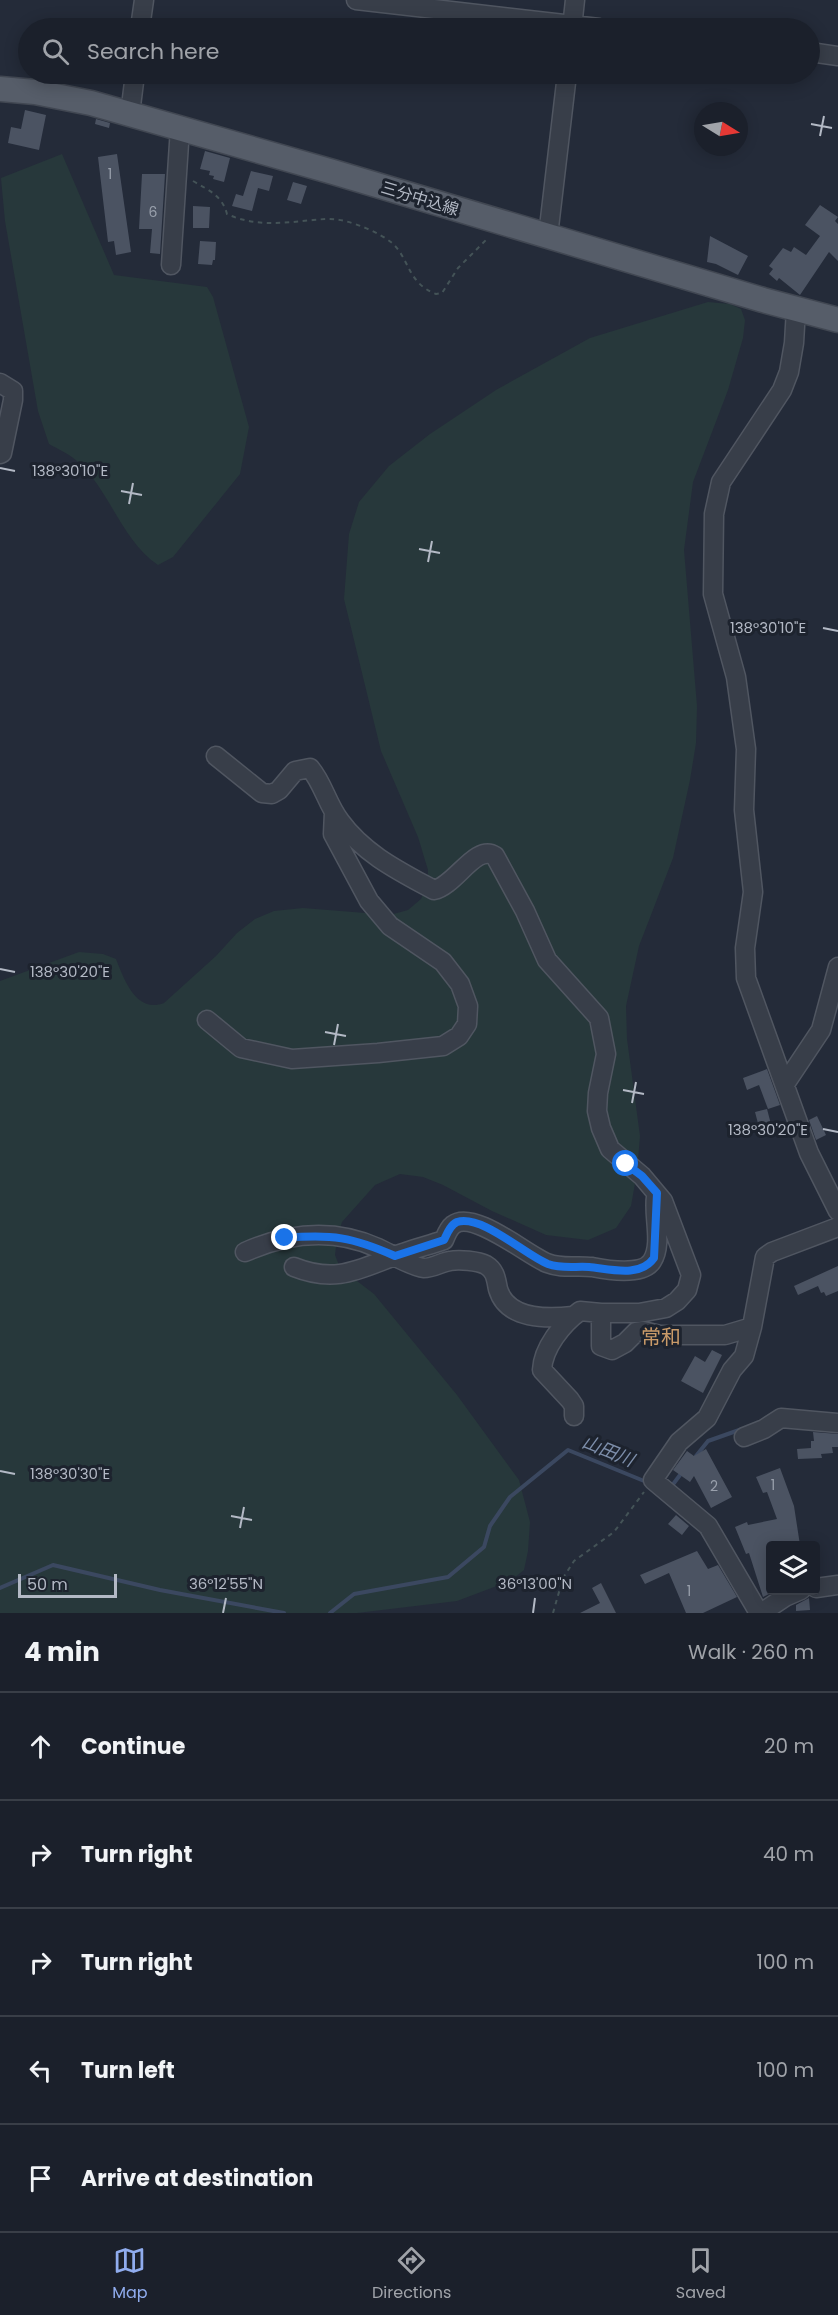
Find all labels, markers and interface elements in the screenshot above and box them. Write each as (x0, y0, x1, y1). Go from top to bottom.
search box (18, 18, 820, 84)
icon: search (39, 35, 72, 68)
text: Search here (87, 36, 220, 67)
north arrow (694, 102, 748, 156)
house number: 1 (108, 164, 112, 184)
street label: 三分中込線 (378, 176, 461, 221)
house number: 6 (149, 202, 158, 222)
text: 138°30'10"E (32, 460, 108, 481)
text: 138°30'10"E (730, 617, 806, 638)
text: 138°30'20"E (30, 961, 110, 982)
text: 138°30'20"E (728, 1119, 808, 1140)
route start (612, 1150, 638, 1176)
route end (271, 1224, 297, 1250)
district label: 常和 (641, 1323, 681, 1351)
water label: 山田川 (578, 1429, 640, 1473)
text: 138°30'30"E (30, 1463, 110, 1484)
house number: 1 (771, 1475, 775, 1495)
house number: 2 (710, 1476, 718, 1496)
map controls (766, 1541, 820, 1595)
button: layers (766, 1541, 820, 1595)
scale bar (18, 1571, 117, 1598)
text: 50 m (27, 1573, 68, 1596)
text: 36°12'55"N (189, 1573, 263, 1594)
text: 36°13'00"N (498, 1573, 572, 1594)
house number: 1 (687, 1581, 691, 1601)
text: 4 min (24, 1634, 100, 1670)
text: Walk · 260 m (688, 1638, 814, 1666)
icon: ahead (24, 1730, 57, 1763)
text: Continue (81, 1731, 185, 1762)
text: 20 m (764, 1732, 814, 1760)
icon: right (24, 1838, 57, 1871)
text: Turn right (81, 1839, 192, 1870)
text: 40 m (763, 1840, 814, 1868)
icon: right (24, 1946, 57, 1979)
text: Turn right (81, 1947, 192, 1978)
text: 100 m (757, 1948, 814, 1976)
icon: left (24, 2054, 57, 2087)
text: Turn left (81, 2055, 175, 2086)
text: 100 m (757, 2056, 814, 2084)
icon: arrive (24, 2162, 57, 2195)
text: Arrive at destination (81, 2163, 313, 2194)
tab: Map (112, 2244, 148, 2305)
tab: Directions (372, 2244, 451, 2305)
tab: Saved (676, 2244, 726, 2305)

